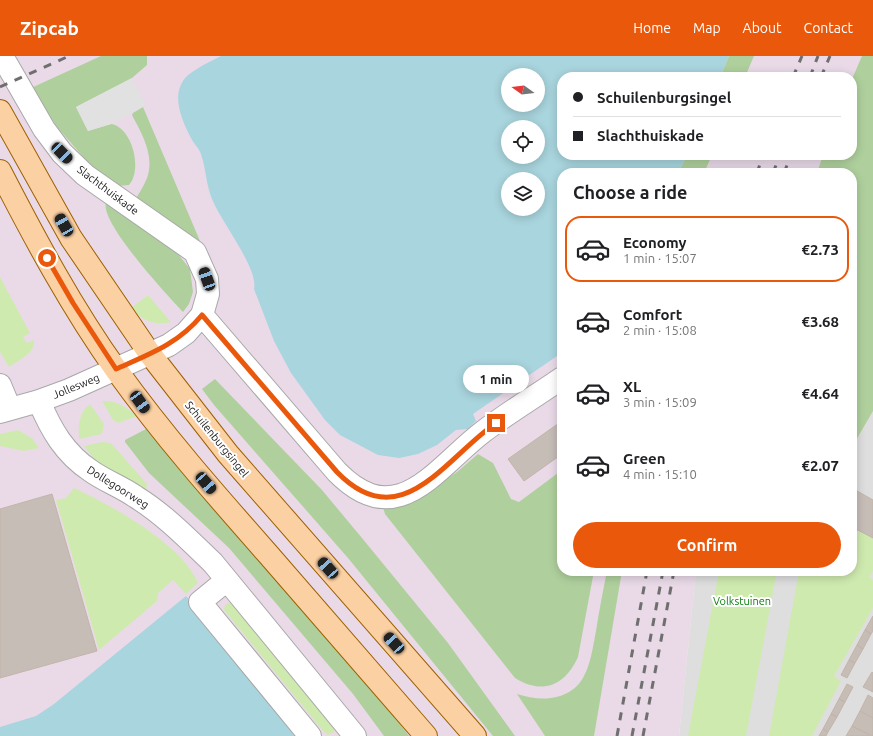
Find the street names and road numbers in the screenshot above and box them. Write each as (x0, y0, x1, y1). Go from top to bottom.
street label: Slachthuiskade (75, 163, 141, 217)
street label: Jollesweg (51, 371, 101, 401)
street label: Schuilenburgsingel (183, 399, 251, 479)
street label: Dollegoorweg (85, 463, 151, 511)

